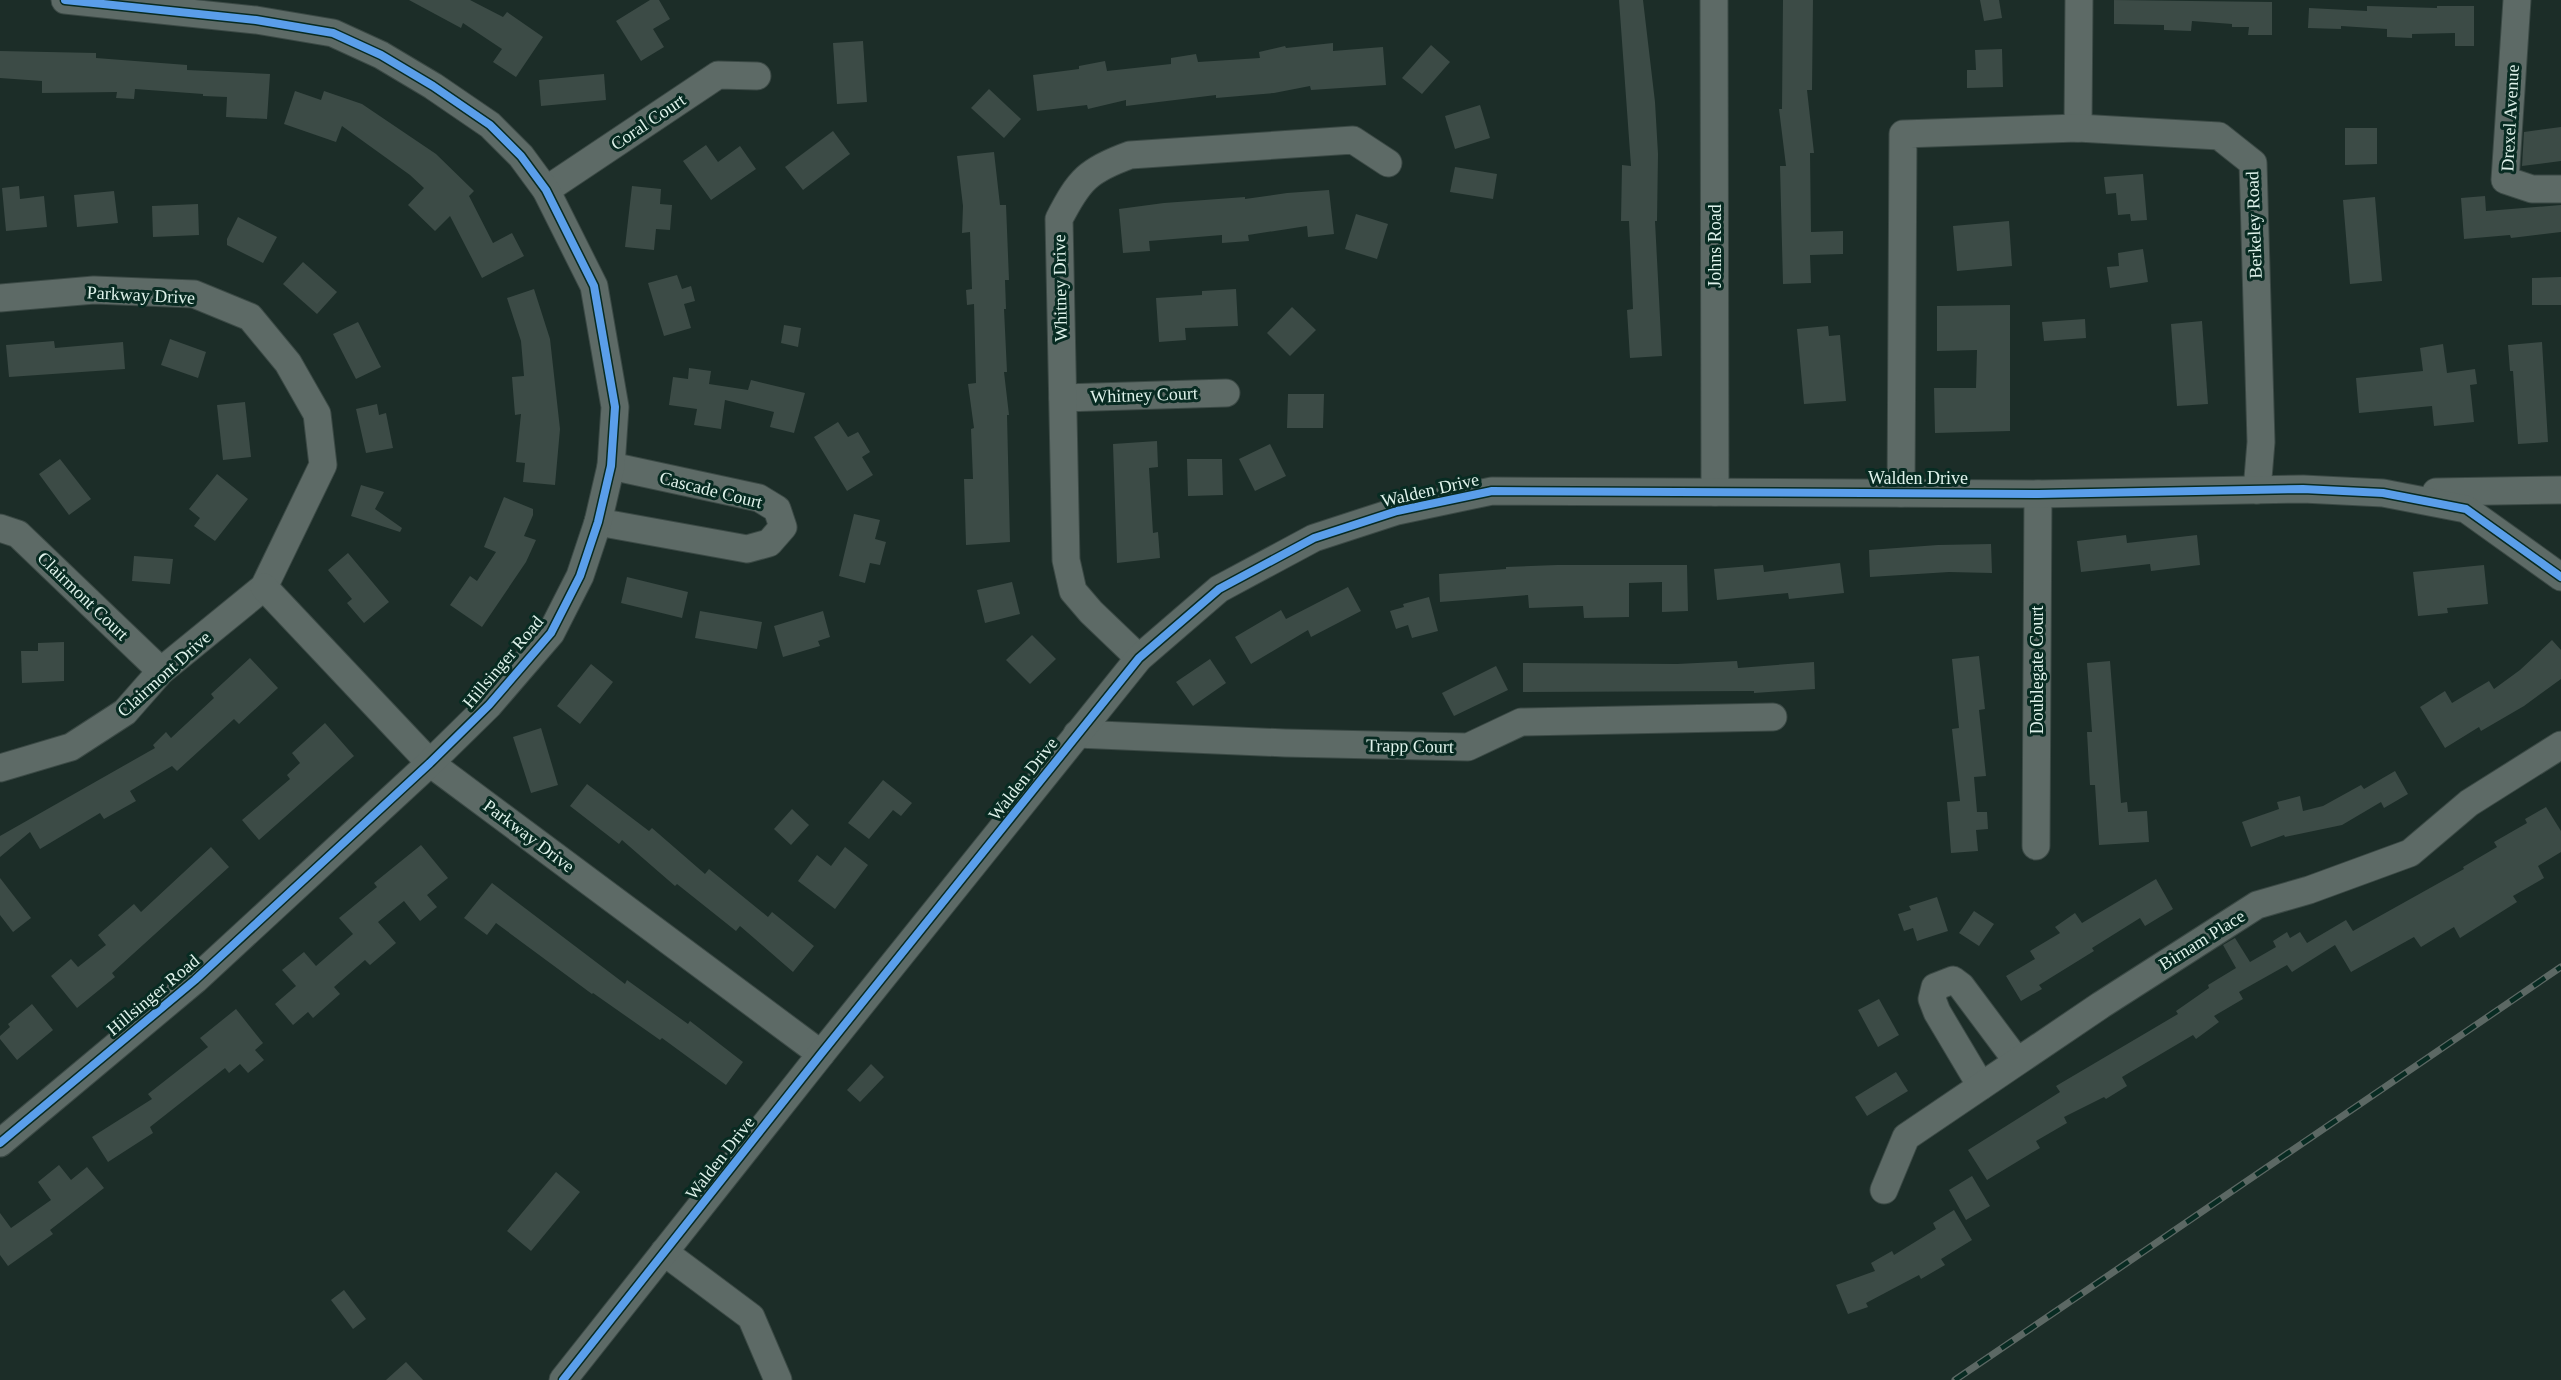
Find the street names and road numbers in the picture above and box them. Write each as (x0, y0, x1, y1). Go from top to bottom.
street label: Drexel Avenue (2497, 64, 2523, 172)
street label: Coral Court (607, 90, 689, 154)
street label: Berkeley Road (2242, 171, 2266, 279)
street label: Johns Road (1705, 204, 1725, 288)
street label: Whitney Drive (1049, 234, 1071, 342)
street label: Parkway Drive (86, 282, 196, 308)
street label: Whitney Court (1090, 383, 1198, 407)
street label: Cascade Court (657, 468, 765, 512)
street label: Walden Drive (1868, 468, 1968, 488)
street label: Walden Drive (1379, 469, 1481, 511)
street label: Clairmont Court (33, 548, 133, 644)
street label: Doublegate Court (2027, 606, 2047, 734)
street label: Hillsinger Road (459, 612, 547, 712)
street label: Clairmont Drive (113, 627, 215, 721)
street label: Walden Drive (984, 733, 1062, 825)
street label: Trapp Court (1366, 735, 1454, 757)
street label: Parkway Drive (480, 795, 578, 877)
street label: Birnam Place (2155, 906, 2249, 974)
street label: Hillsinger Road (103, 951, 203, 1039)
street label: Walden Drive (681, 1112, 759, 1204)

